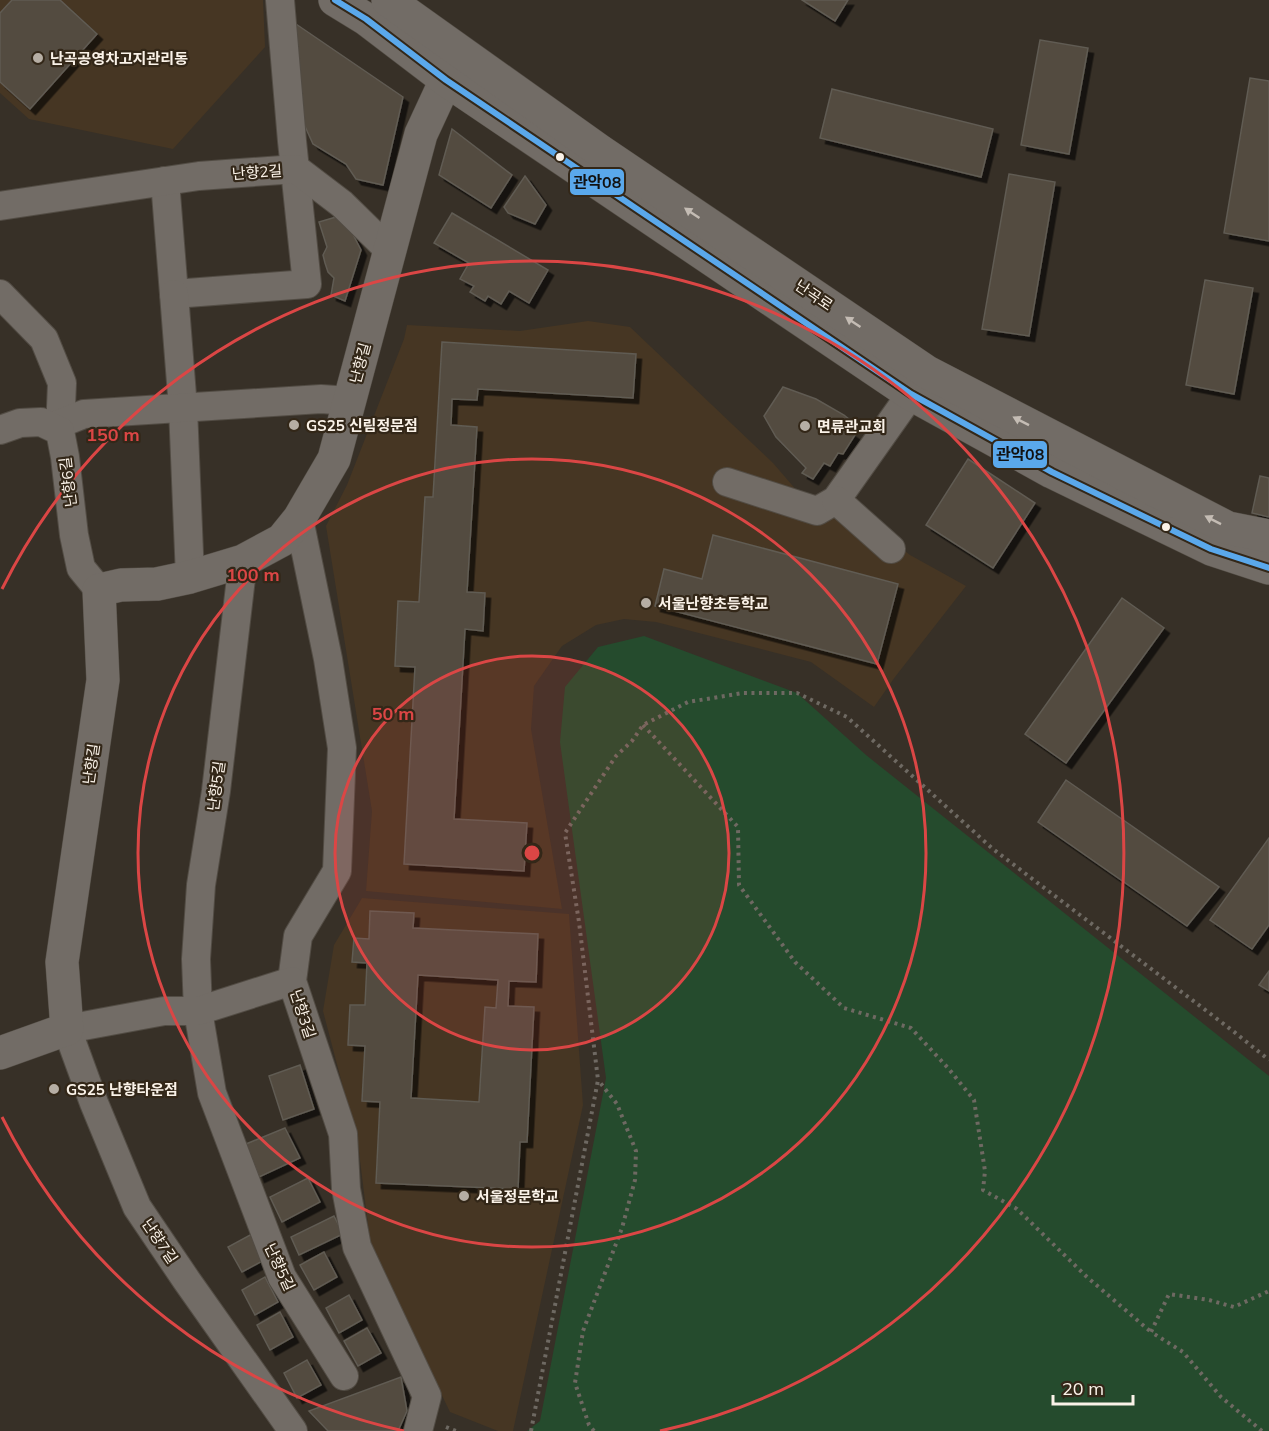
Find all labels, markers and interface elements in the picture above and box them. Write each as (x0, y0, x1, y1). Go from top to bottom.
place label: 난곡공영차고지관리동 (50, 49, 188, 68)
marker: 난곡공영차고지관리동 (31, 51, 45, 65)
unlabelled marker (554, 151, 566, 163)
street label: 난향2길 (231, 161, 283, 183)
line badge: 관악08 (569, 168, 625, 196)
text: 관악08 (573, 172, 622, 192)
one-way arrow (684, 208, 700, 219)
street label: 난곡로 (792, 276, 836, 314)
one-way arrow (846, 316, 862, 328)
street label: 난향길 (345, 341, 375, 385)
place label: GS25 신림정문점 (306, 416, 418, 435)
one-way arrow (1013, 416, 1030, 426)
place label: 면류관교회 (817, 417, 886, 436)
marker: GS25 신림정문점 (287, 418, 301, 432)
marker: 면류관교회 (798, 419, 812, 433)
text: 150 m (86, 423, 140, 446)
line badge: 관악08 (992, 440, 1048, 469)
text: 관악08 (996, 444, 1045, 464)
street label: 난향6길 (55, 456, 81, 508)
one-way arrow (1204, 515, 1221, 525)
unlabelled marker (1160, 521, 1172, 533)
text: 100 m (226, 563, 280, 586)
place label: 서울난향초등학교 (658, 594, 769, 613)
marker: 서울난향초등학교 (639, 596, 653, 610)
text: 50 m (372, 702, 414, 725)
street label: 난향길 (79, 742, 103, 786)
street label: 난향5길 (203, 760, 229, 812)
centre of rings (522, 843, 542, 863)
street label: 난향3길 (286, 987, 320, 1041)
place label: GS25 난향타운점 (66, 1080, 178, 1099)
marker: GS25 난향타운점 (47, 1082, 61, 1096)
place label: 서울정문학교 (476, 1187, 559, 1206)
marker: 서울정문학교 (457, 1189, 471, 1203)
street label: 난향7길 (138, 1215, 182, 1267)
street label: 난향5길 (261, 1240, 299, 1294)
scale bar (1053, 1368, 1132, 1406)
text: 20 m (1062, 1377, 1104, 1400)

